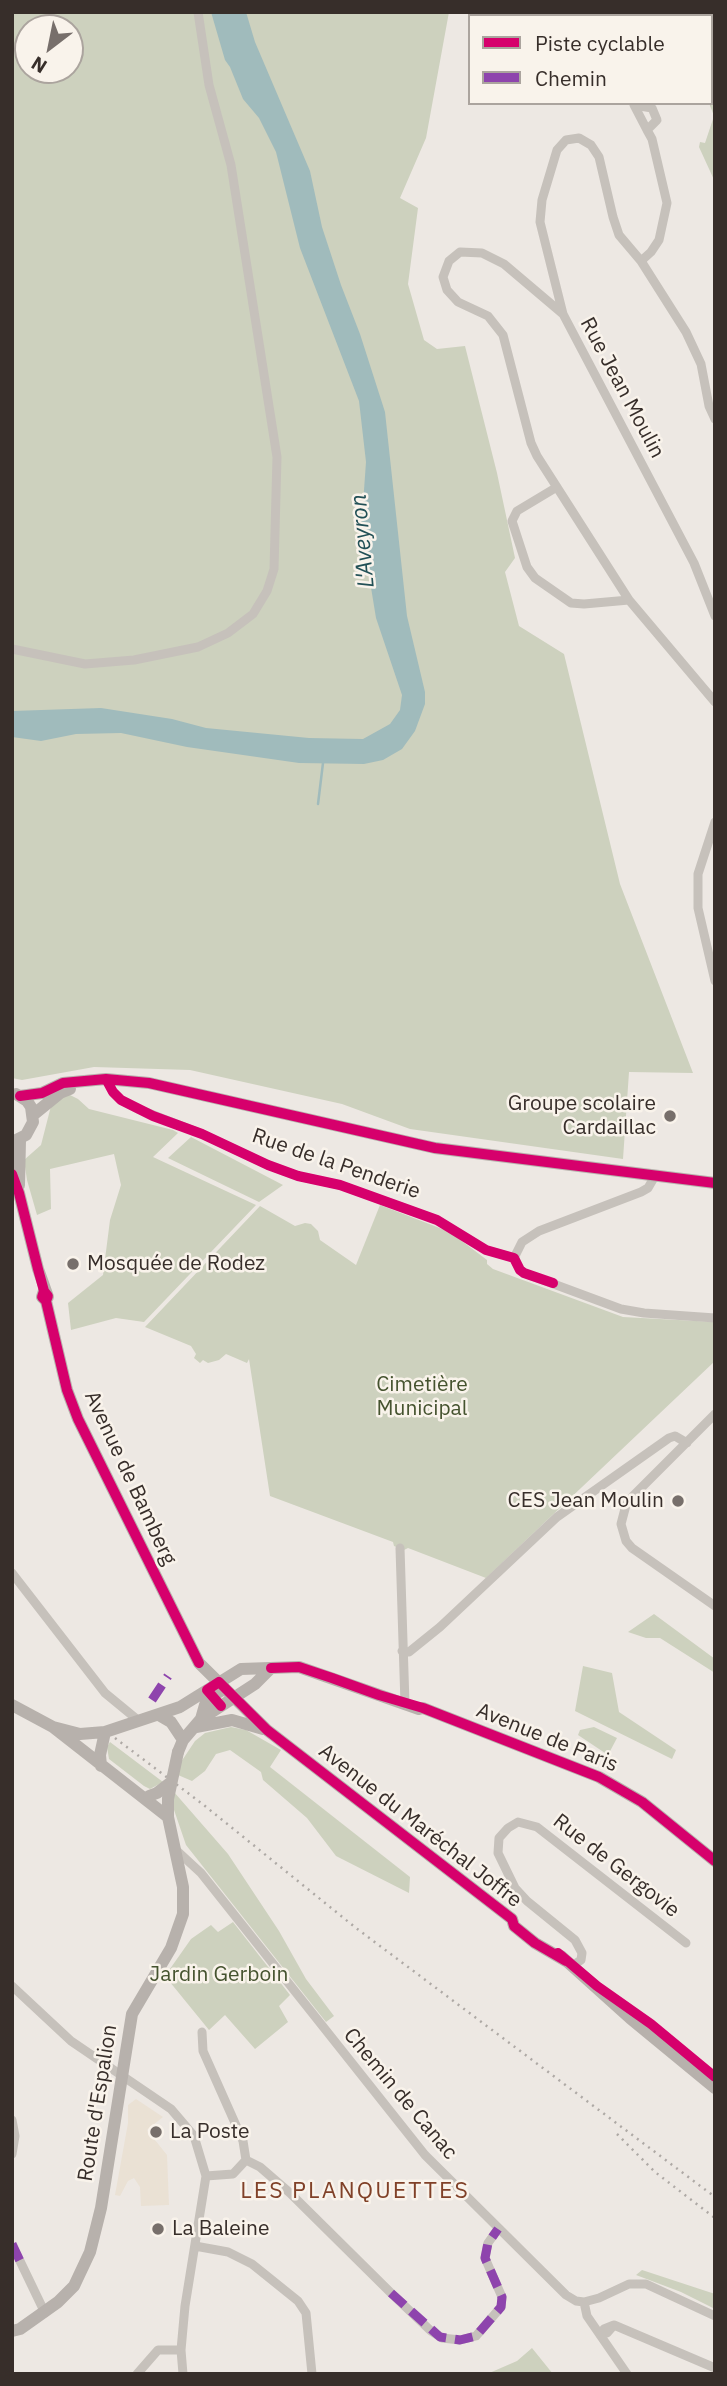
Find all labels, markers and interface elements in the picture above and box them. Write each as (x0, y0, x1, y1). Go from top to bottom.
north arrow (14, 14, 84, 84)
legend (468, 14, 713, 105)
text: Piste cyclable (535, 29, 665, 57)
text: N (27, 51, 51, 79)
text: Chemin (535, 64, 607, 92)
street label: Rue Jean Moulin (574, 313, 670, 463)
water label: L'Aveyron (345, 493, 381, 589)
place label: Groupe scolaire Cardaillac (508, 1091, 656, 1141)
marker: Groupe scolaire Cardaillac (662, 1108, 678, 1124)
street label: Rue de la Penderie (249, 1123, 423, 1205)
place label: Mosquée de Rodez (87, 1251, 265, 1277)
marker: Mosquée de Rodez (65, 1256, 81, 1272)
park label: Cimetière Municipal (376, 1372, 468, 1422)
street label: Avenue de Bamberg (79, 1387, 181, 1569)
place label: CES Jean Moulin (508, 1488, 664, 1514)
marker: CES Jean Moulin (670, 1493, 686, 1509)
street label: Avenue de Paris (472, 1698, 622, 1778)
street label: Avenue du Maréchal Joffre (313, 1739, 527, 1913)
street label: Rue de Gergovie (548, 1809, 684, 1923)
park label: Jardin Gerboin (150, 1962, 288, 1988)
street label: Route d'Espalion (73, 2023, 123, 2183)
street label: Chemin de Canac (338, 2023, 462, 2165)
place label: La Poste (170, 2119, 250, 2145)
marker: La Poste (148, 2124, 164, 2140)
district label: LES PLANQUETTES (242, 2177, 468, 2205)
place label: La Baleine (172, 2216, 270, 2242)
marker: La Baleine (150, 2221, 166, 2237)

